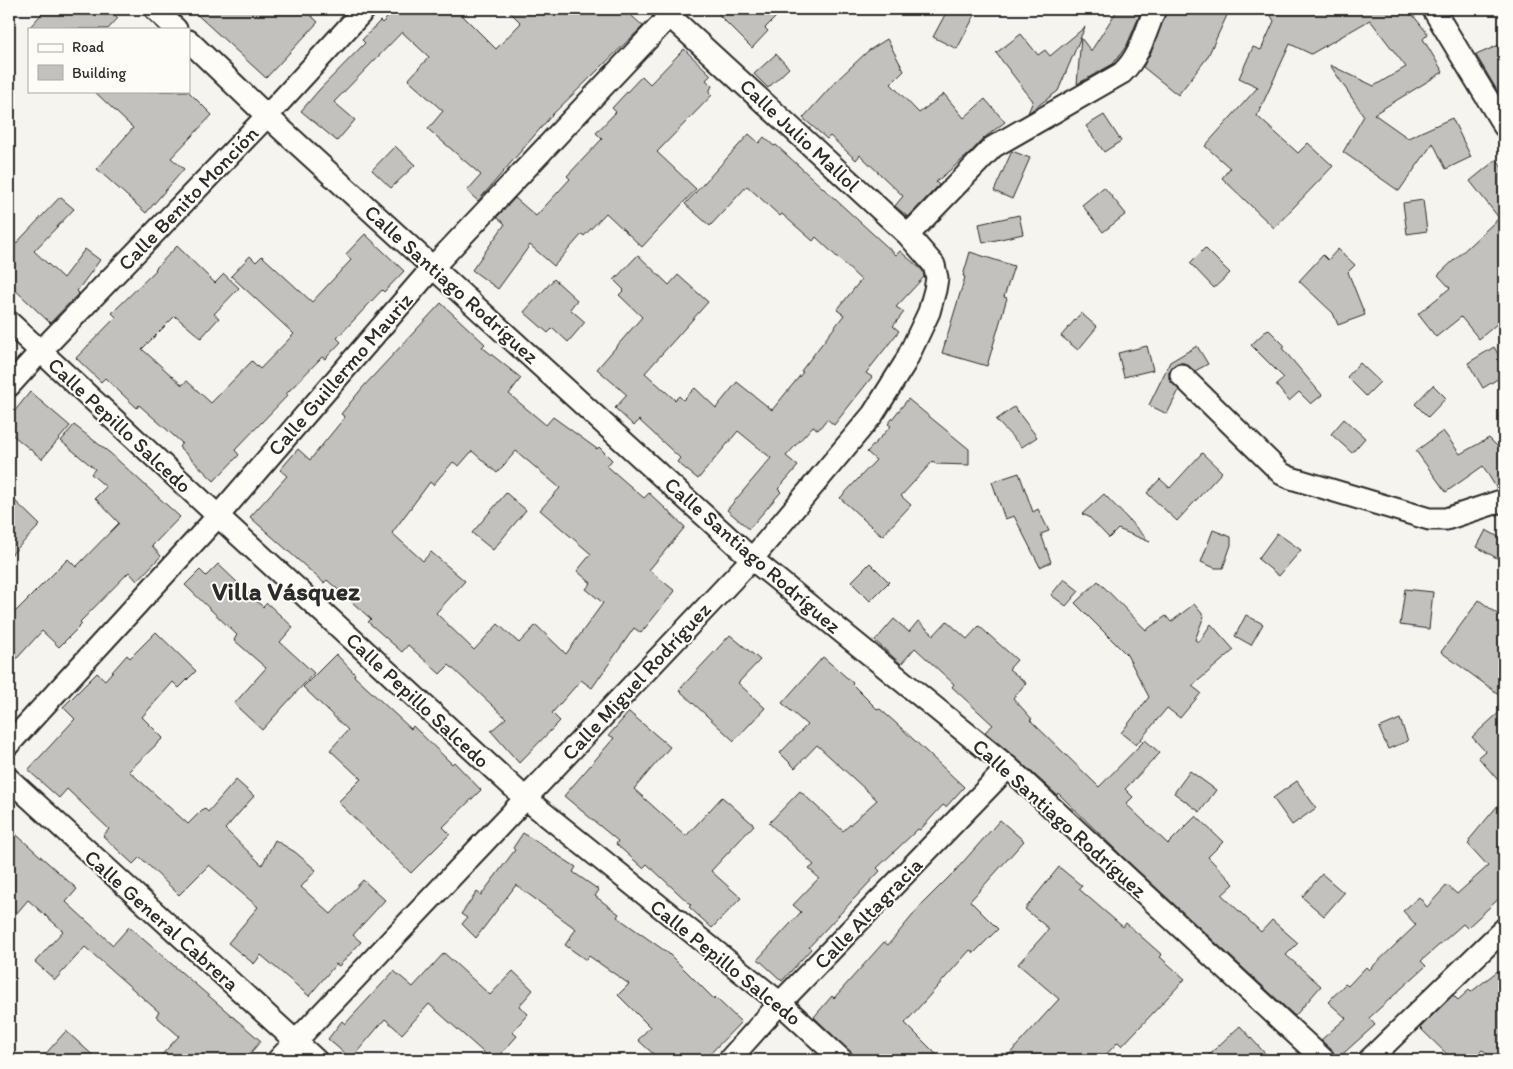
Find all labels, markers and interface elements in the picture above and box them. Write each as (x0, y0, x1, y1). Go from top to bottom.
legend (28, 28, 190, 92)
text: Road (72, 38, 105, 56)
text: Building (72, 64, 126, 82)
street label: Calle Julio Mallol (735, 73, 865, 197)
street label: Calle Benito Monción (113, 120, 263, 275)
street label: Calle Santiago Rodríguez (360, 199, 544, 369)
street label: Calle Guillermo Mauriz (262, 287, 418, 461)
street label: Calle Pepillo Salcedo (43, 352, 197, 498)
street label: Calle Santiago Rodríguez (660, 472, 847, 639)
district label: Villa Vásquez (212, 575, 360, 607)
street label: Calle Miguel Rodríguez (556, 597, 716, 765)
street label: Calle Pepillo Salcedo (341, 627, 495, 773)
street label: Calle Santiago Rodríguez (968, 733, 1152, 903)
street label: Calle General Cabrera (80, 844, 244, 996)
street label: Calle Altagracia (809, 852, 928, 974)
street label: Calle Pepillo Salcedo (645, 893, 807, 1031)

